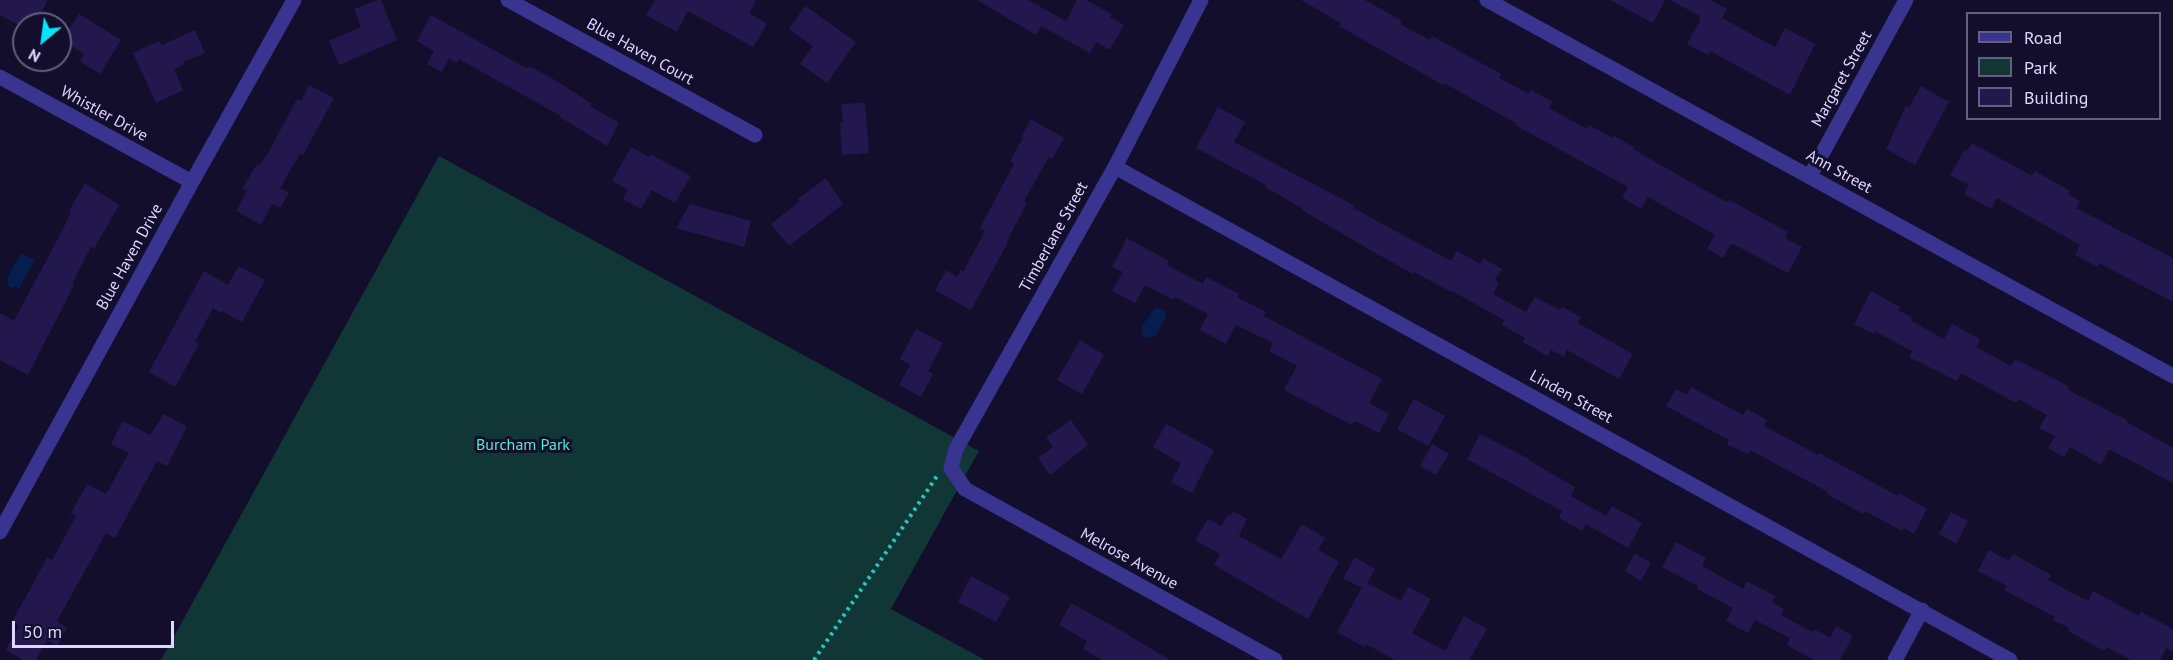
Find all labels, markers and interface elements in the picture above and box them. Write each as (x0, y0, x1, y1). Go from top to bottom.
north arrow (12, 12, 72, 72)
legend (1966, 12, 2161, 120)
street label: Blue Haven Court (583, 15, 697, 89)
text: Road (2024, 26, 2062, 49)
street label: Margaret Street (1808, 28, 1876, 130)
text: N (25, 45, 44, 67)
text: Park (2024, 56, 2057, 79)
street label: Whistler Drive (57, 82, 151, 146)
text: Building (2024, 86, 2088, 109)
street label: Ann Street (1803, 146, 1875, 198)
street label: Timberlane Street (1016, 179, 1092, 295)
street label: Blue Haven Drive (93, 201, 167, 313)
street label: Linden Street (1526, 366, 1616, 428)
park label: Burcham Park (476, 435, 570, 455)
street label: Melrose Avenue (1077, 524, 1181, 594)
scale bar (15, 609, 177, 647)
text: 50 m (23, 620, 62, 643)

